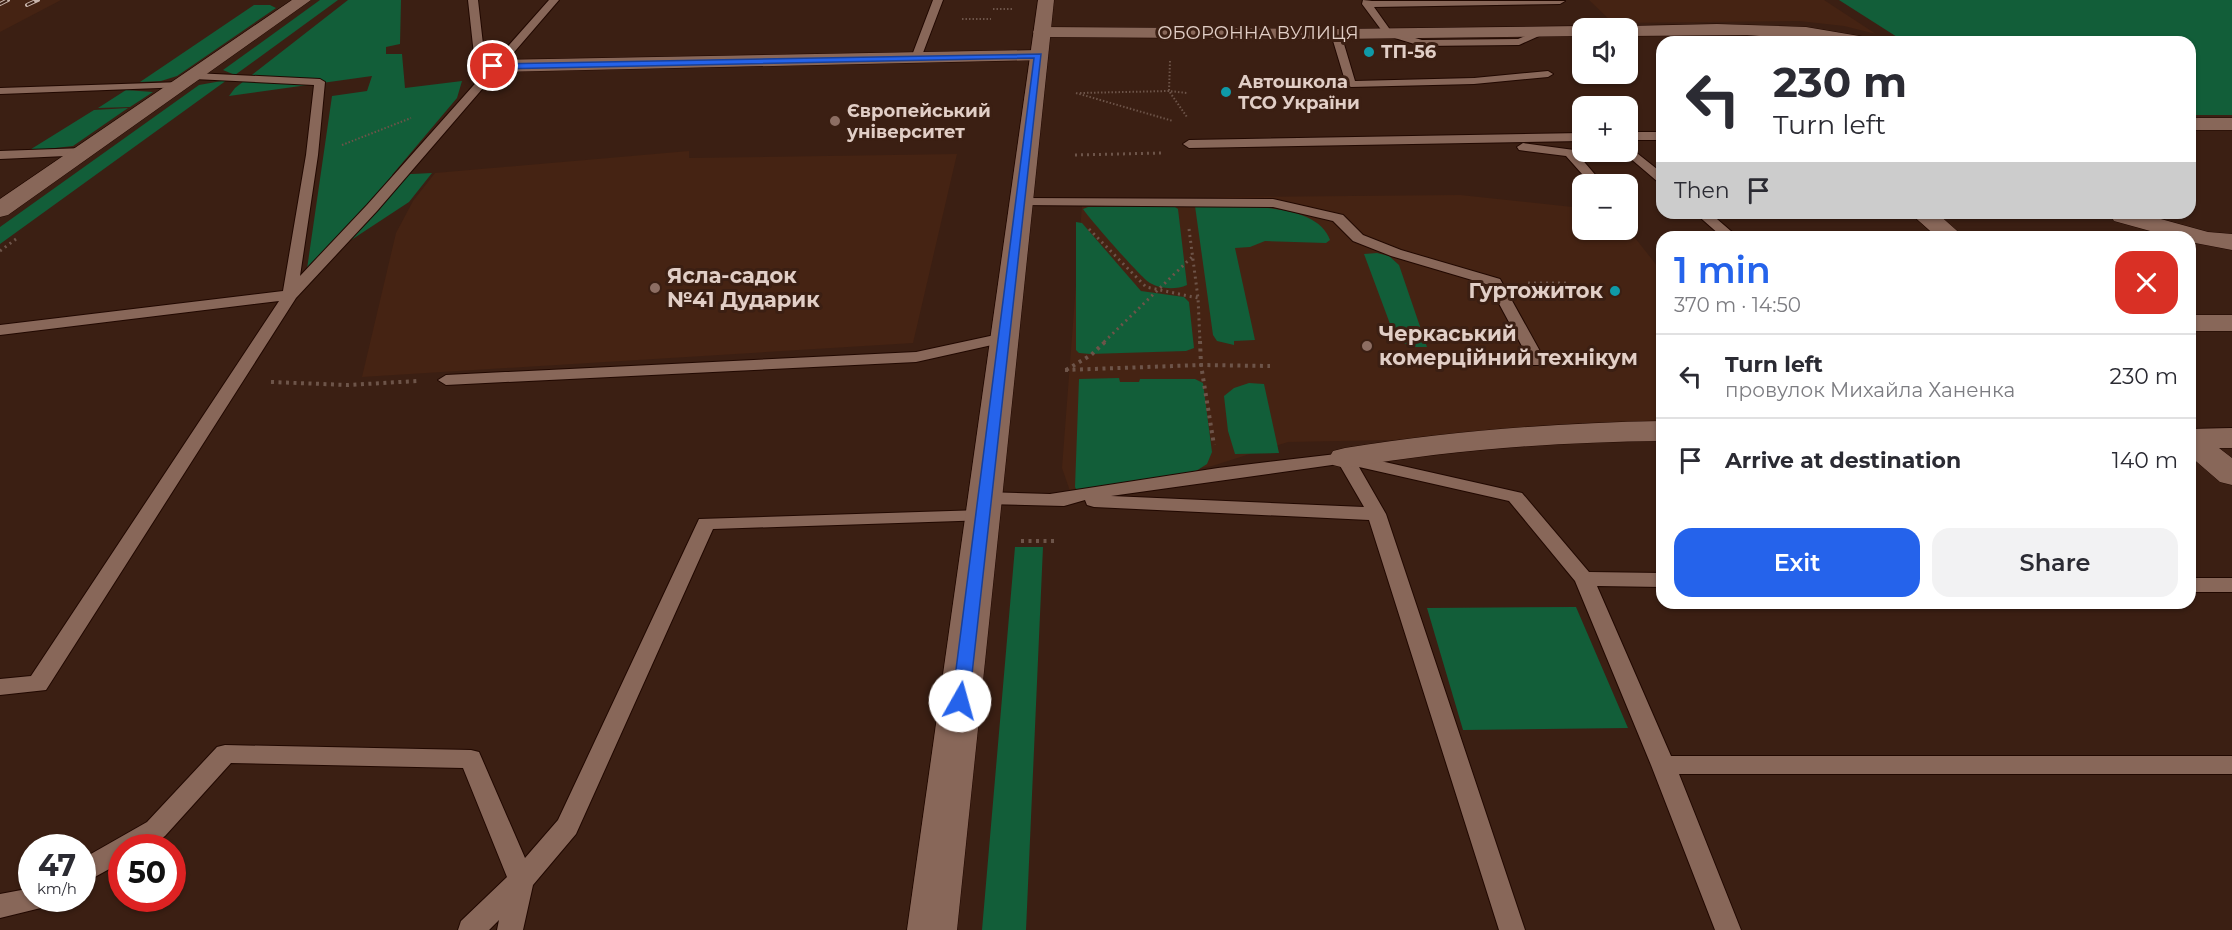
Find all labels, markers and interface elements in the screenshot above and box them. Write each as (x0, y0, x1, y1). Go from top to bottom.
map controls (1572, 18, 1638, 240)
button: sound (1572, 18, 1638, 84)
street label: ОБОРОННА ВУЛИЦЯ (1157, 22, 1359, 44)
pin (467, 40, 518, 91)
place label: ТП-56 (1381, 41, 1437, 63)
marker: ТП-56 (1362, 45, 1376, 59)
icon: arrive (476, 49, 509, 82)
text: 230 m (1773, 56, 1907, 108)
icon: left (1674, 60, 1752, 138)
place label: Автошкола ТСО України (1238, 71, 1360, 114)
marker: Автошкола ТСО України (1219, 85, 1233, 99)
button: + (1572, 96, 1638, 162)
place label: Європейський університет (846, 100, 991, 143)
text: Turn left (1773, 108, 1886, 141)
marker: Європейський університет (828, 114, 842, 128)
button: − (1572, 174, 1638, 240)
icon: arrive (1742, 174, 1775, 207)
text: Then (1674, 177, 1730, 204)
text: 1 min (1674, 248, 1771, 292)
button: close (2115, 251, 2178, 314)
place label: Ясла-садок №41 Дударик (667, 263, 820, 312)
place label: Гуртожиток (1469, 278, 1604, 303)
marker: Ясла-садок №41 Дударик (648, 281, 662, 295)
marker: Гуртожиток (1608, 284, 1622, 298)
text: 370 m · 14:50 (1674, 293, 1801, 317)
place label: Черкаський комерційний технікум (1379, 321, 1638, 370)
marker: Черкаський комерційний технікум (1360, 339, 1374, 353)
text: Turn left (1725, 351, 1823, 378)
icon: left (1674, 360, 1707, 393)
text: 230 m (2109, 363, 2178, 390)
text: провулок Михайла Ханенка (1725, 378, 2015, 402)
icon: arrive (1674, 444, 1707, 477)
text: Arrive at destination (1725, 447, 1961, 474)
text: 140 m (2112, 447, 2178, 474)
button: Exit (1674, 528, 1920, 597)
button: Share (1932, 528, 2178, 597)
position arrow (928, 669, 992, 733)
speed limit sign: 50 (108, 834, 186, 912)
text: 47 (38, 847, 76, 884)
text: km/h (37, 879, 77, 898)

